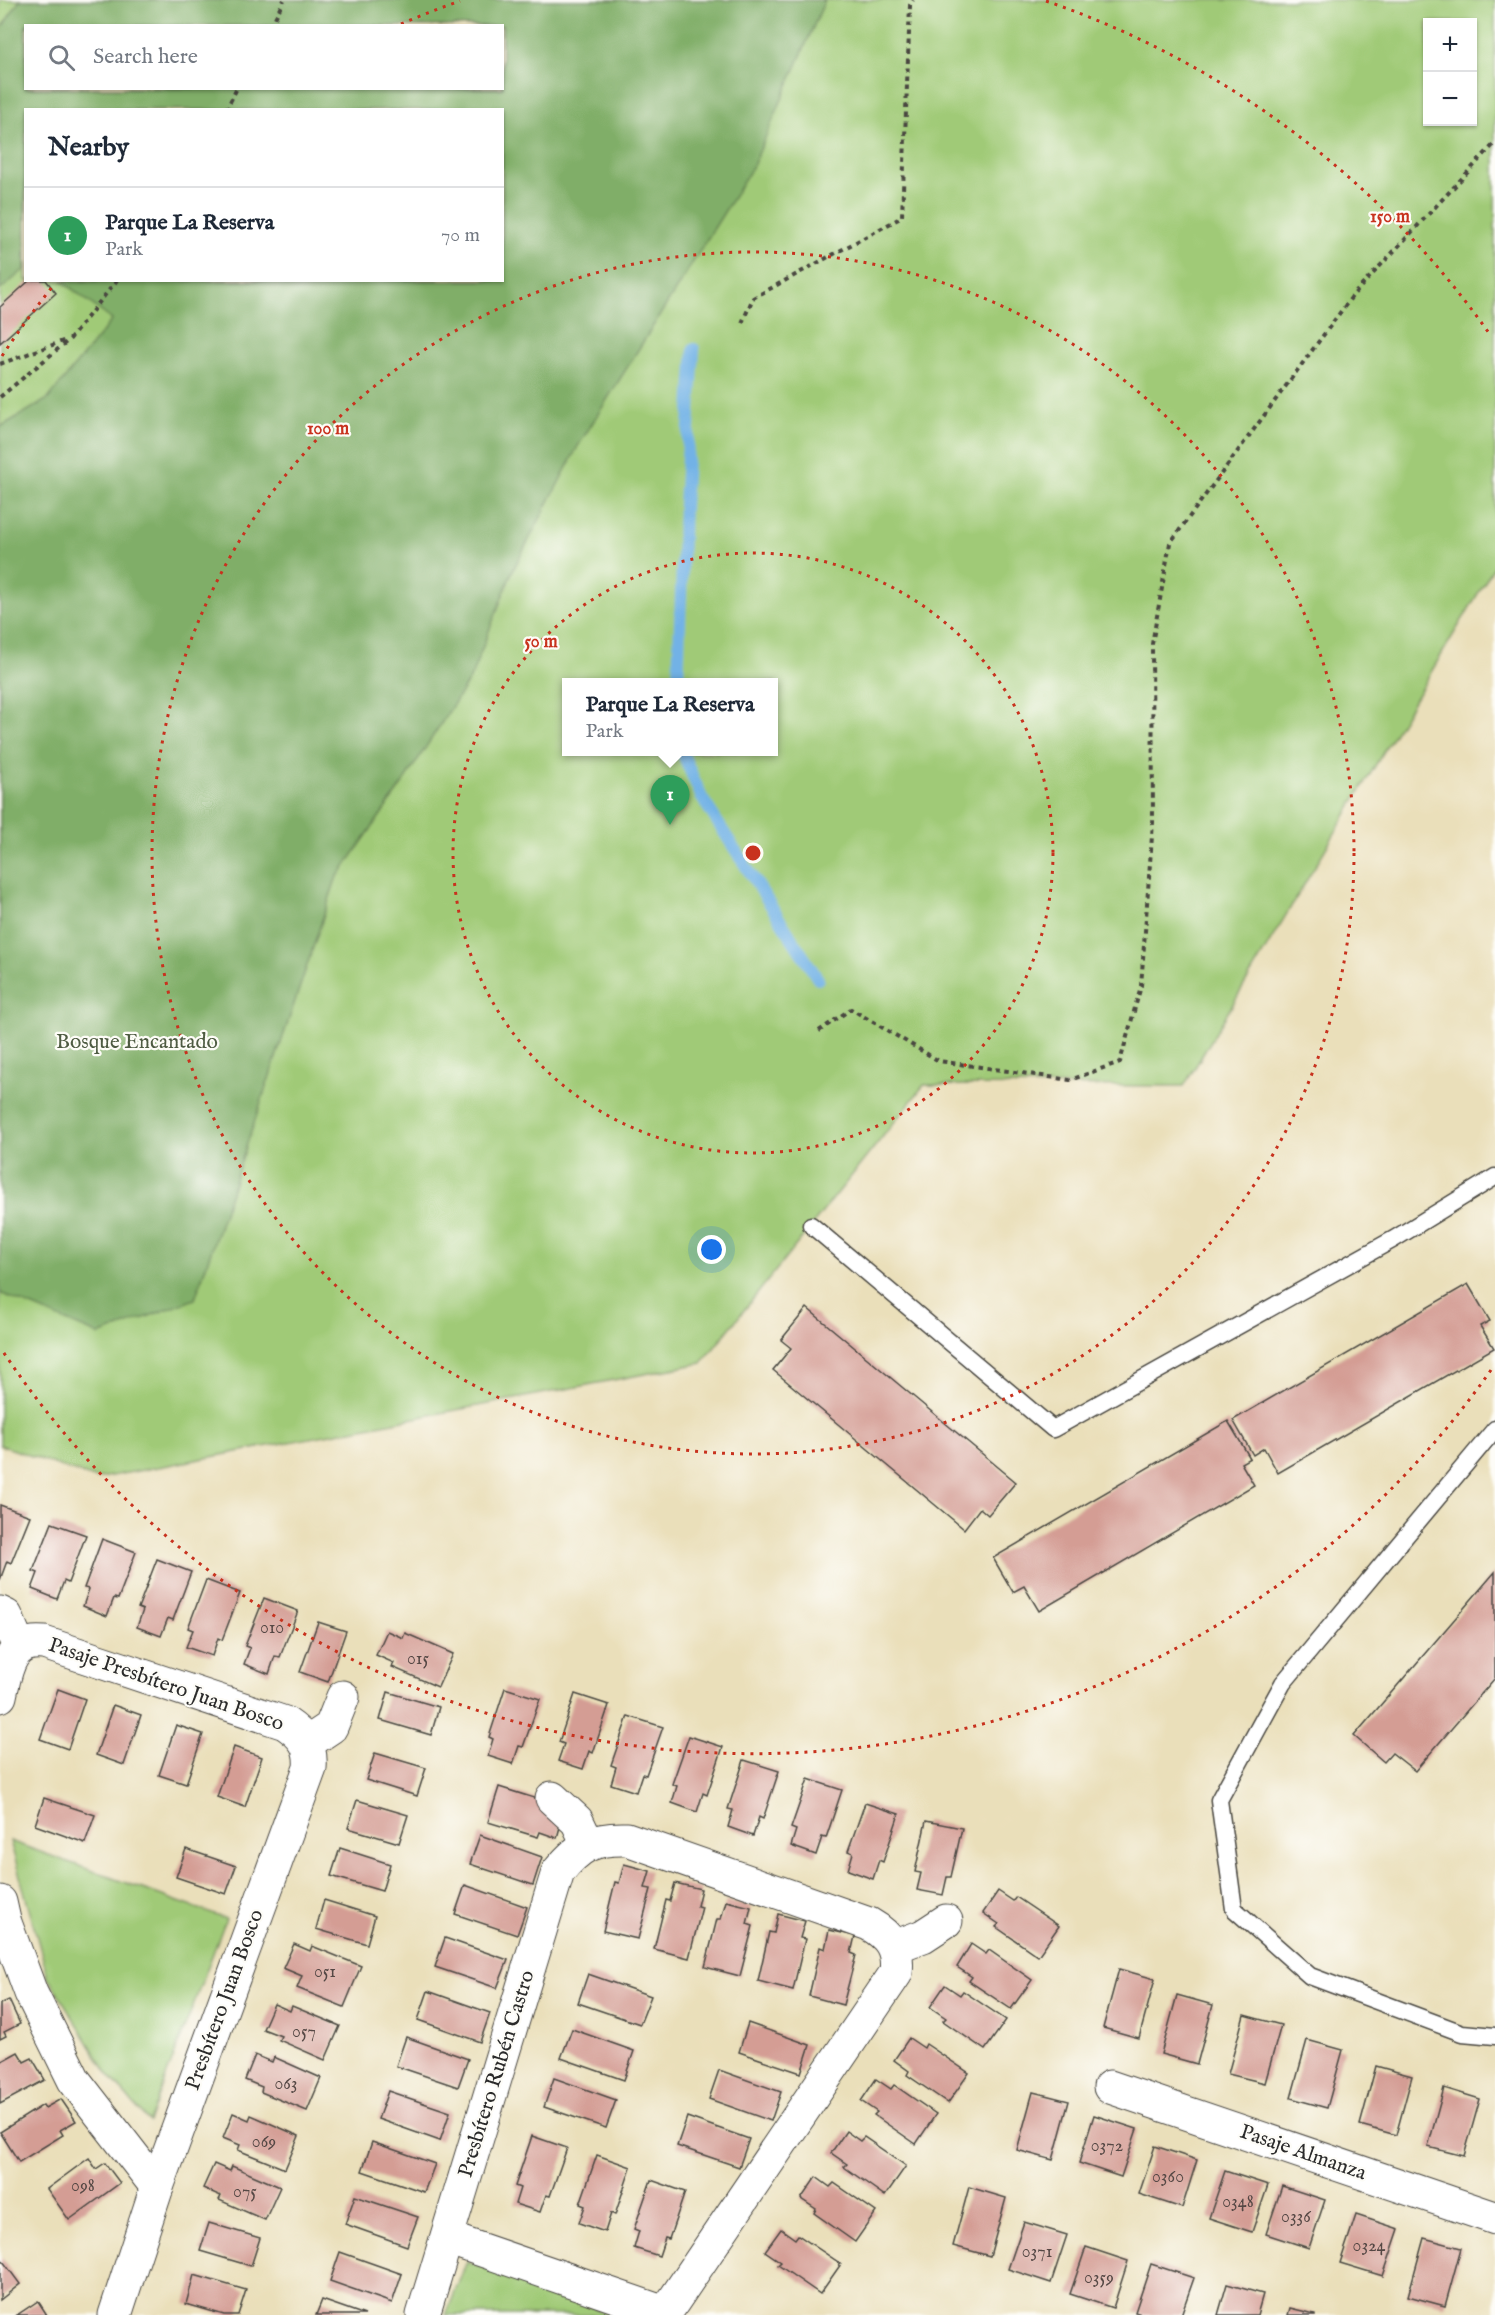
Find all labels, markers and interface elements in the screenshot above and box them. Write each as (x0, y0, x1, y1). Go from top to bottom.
map controls (1423, 18, 1477, 126)
button: + (1423, 18, 1477, 72)
search box (24, 24, 504, 90)
icon: search (45, 41, 78, 74)
text: Search here (93, 43, 198, 71)
button: − (1423, 72, 1477, 126)
text: Nearby (48, 131, 129, 164)
text: 150 m (1370, 206, 1410, 229)
text: Parque La Reserva (105, 209, 274, 237)
text: 1 (64, 223, 71, 248)
text: 70 m (441, 223, 480, 248)
text: Park (105, 237, 143, 262)
text: 100 m (307, 418, 349, 441)
text: 50 m (524, 631, 558, 654)
popup (562, 678, 778, 756)
text: Parque La Reserva (585, 691, 755, 719)
text: Park (585, 719, 623, 744)
pin: 1 (650, 776, 690, 825)
centre of rings (743, 843, 763, 863)
park label: Bosque Encantado (56, 1029, 218, 1056)
your location (697, 1235, 726, 1264)
house number: 010 (260, 1617, 284, 1640)
street label: Pasaje Presbítero Juan Bosco (45, 1632, 287, 1738)
house number: 015 (407, 1648, 429, 1671)
street label: Presbítero Juan Bosco (180, 1906, 270, 2094)
house number: 051 (314, 1961, 336, 1984)
street label: Presbítero Rubén Castro (453, 1967, 541, 2181)
house number: 057 (292, 2021, 316, 2044)
house number: 063 (274, 2073, 298, 2096)
street label: Pasaje Almanza (1236, 2119, 1371, 2188)
house number: 069 (252, 2131, 276, 2154)
house number: 0372 (1091, 2135, 1123, 2158)
house number: 0360 (1152, 2166, 1184, 2189)
house number: 098 (71, 2175, 95, 2198)
house number: 075 (233, 2181, 257, 2204)
house number: 0348 (1222, 2191, 1254, 2214)
house number: 0336 (1281, 2206, 1311, 2229)
house number: 0324 (1353, 2235, 1386, 2258)
house number: 0371 (1022, 2241, 1052, 2264)
house number: 0359 (1084, 2267, 1114, 2290)

